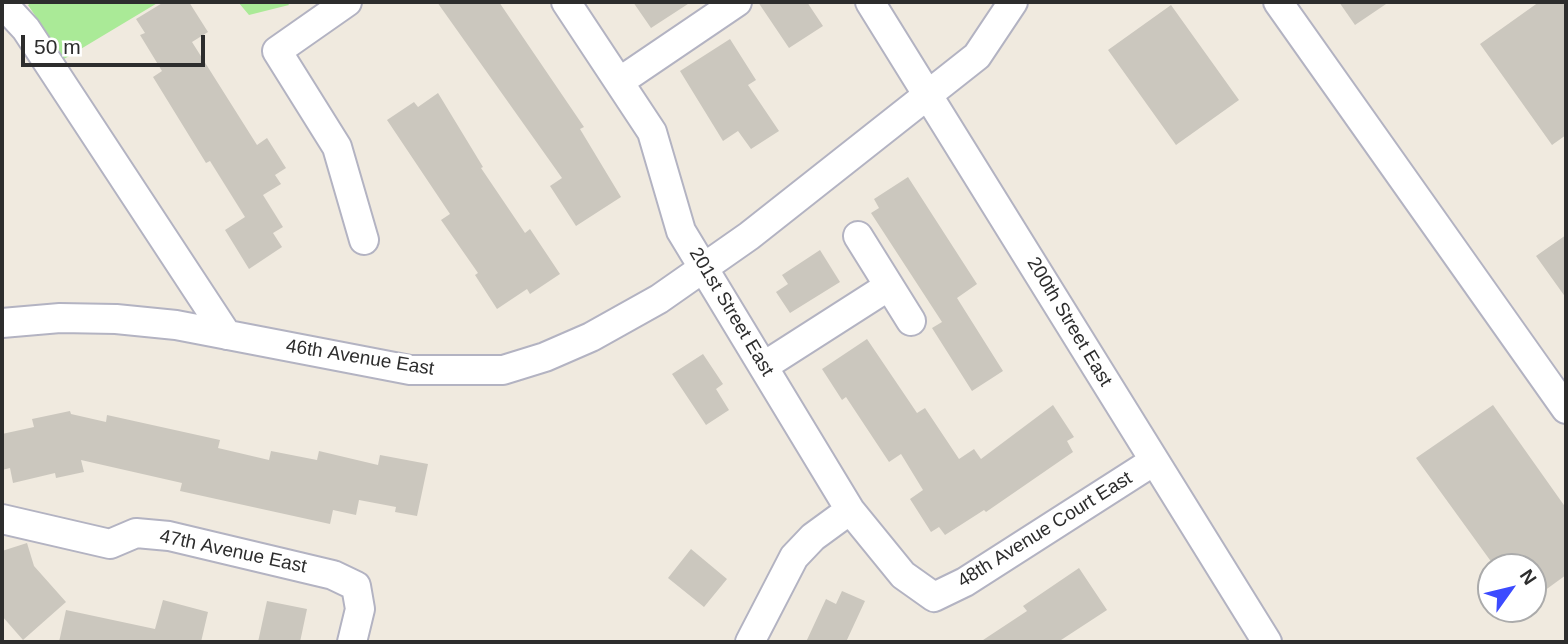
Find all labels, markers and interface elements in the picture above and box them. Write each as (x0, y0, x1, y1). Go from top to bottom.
scale bar (24, 21, 208, 65)
text: 50 m (34, 35, 81, 58)
street label: 201st Street East (684, 244, 778, 380)
street label: 200th Street East (1021, 253, 1117, 391)
street label: 46th Avenue East (284, 335, 436, 381)
street label: 48th Avenue Court East (954, 467, 1136, 593)
street label: 47th Avenue East (157, 525, 309, 579)
north arrow (1477, 553, 1547, 623)
text: N (1516, 566, 1541, 589)

